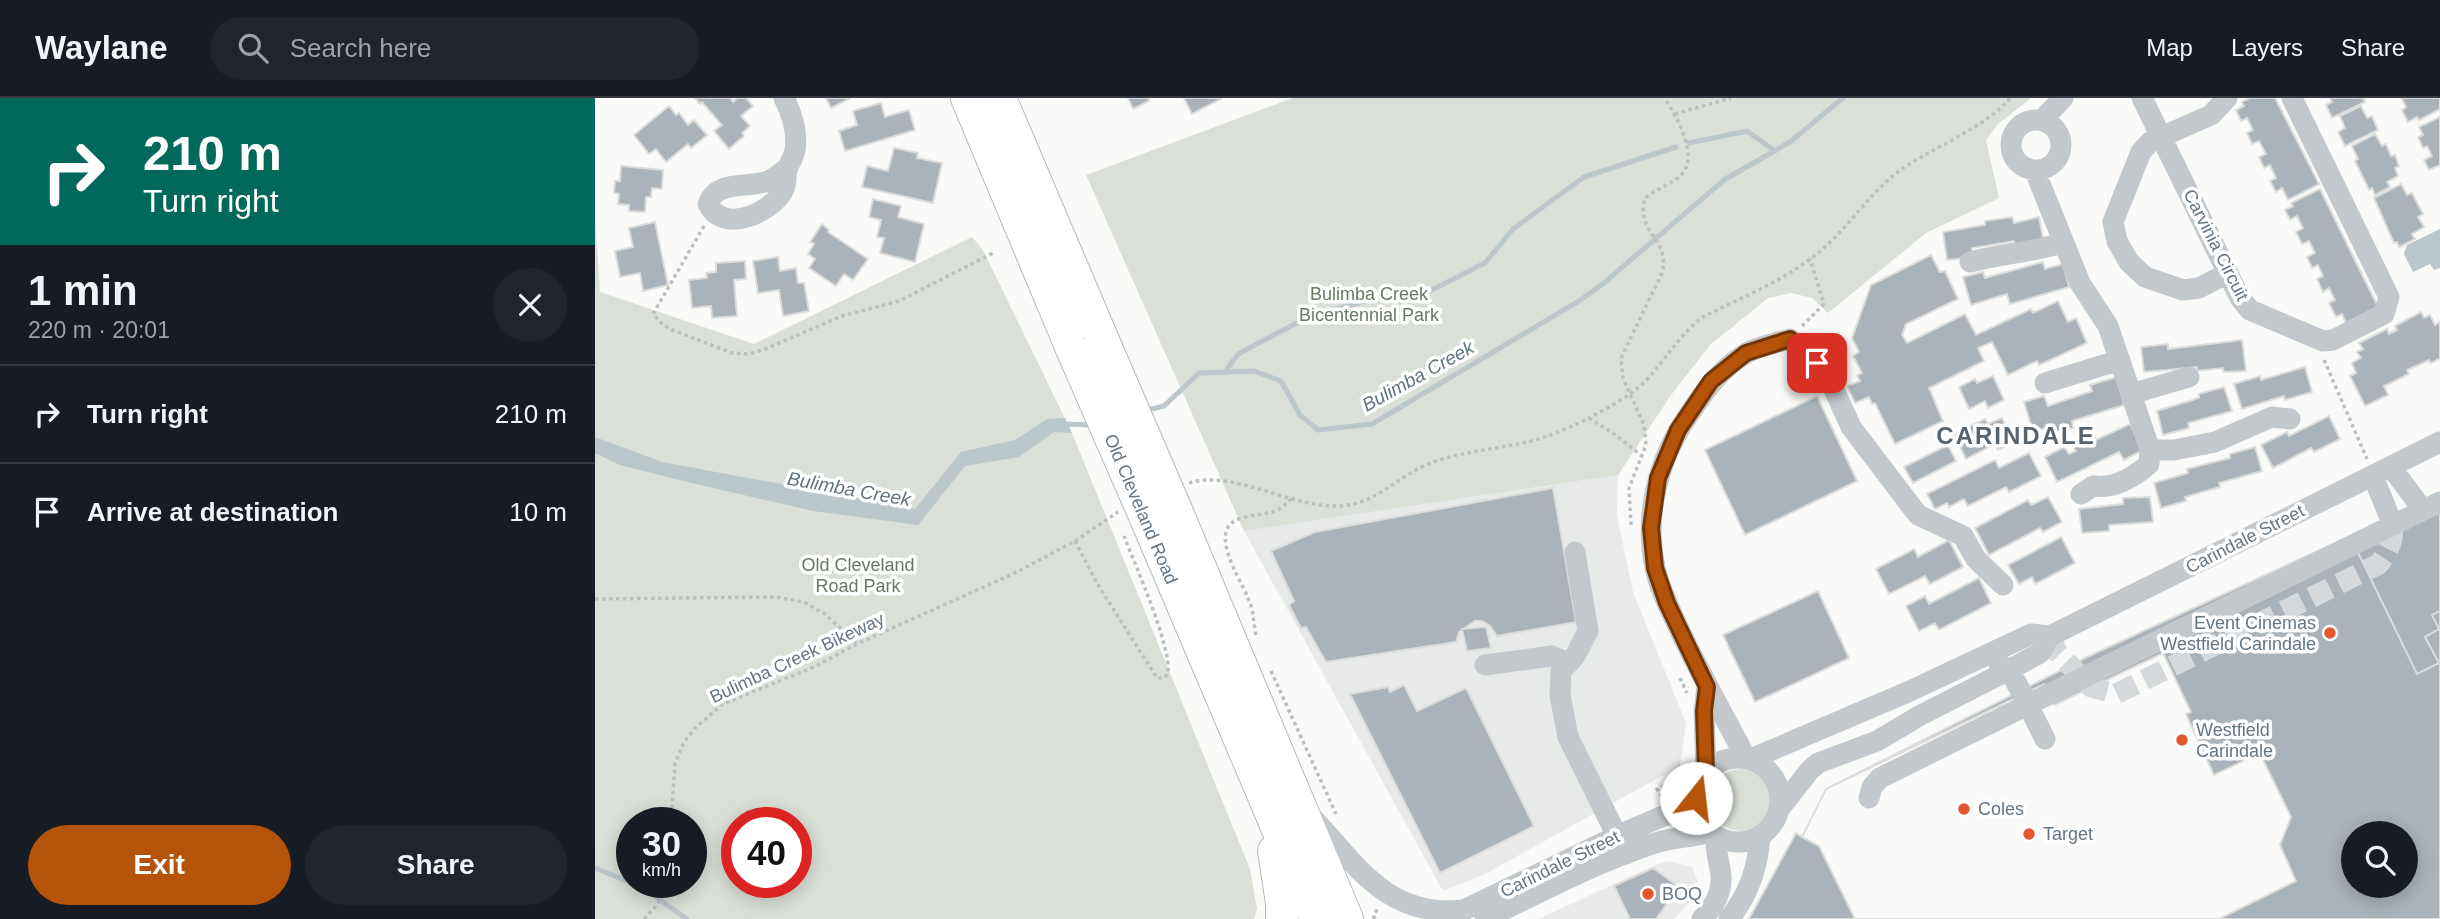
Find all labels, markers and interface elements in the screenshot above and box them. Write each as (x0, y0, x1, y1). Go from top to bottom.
search box (210, 17, 700, 80)
text: Waylane (35, 29, 168, 66)
icon: search (234, 29, 272, 67)
text: Search here (290, 33, 431, 63)
text: Map (2146, 34, 2193, 61)
text: Layers (2231, 34, 2303, 61)
text: Share (2341, 34, 2405, 61)
icon: right (28, 126, 119, 217)
text: 210 m (143, 126, 282, 180)
text: Turn right (143, 183, 279, 219)
street label: Carvinia Circuit (2179, 186, 2253, 304)
text: 1 min (28, 267, 138, 314)
button: close (493, 268, 567, 342)
park label: Bulimba Creek Bicentennial Park (1299, 284, 1440, 325)
text: 220 m · 20:01 (28, 317, 170, 343)
pin (1787, 333, 1847, 393)
water label: Bulimba Creek (1358, 336, 1479, 415)
icon: arrive (1798, 344, 1836, 382)
icon: right (28, 395, 66, 433)
text: Turn right (87, 399, 208, 429)
text: 210 m (495, 399, 567, 429)
district label: CARINDALE (1936, 422, 2096, 449)
street label: Old Cleveland Road (1100, 431, 1182, 587)
water label: Bulimba Creek (786, 468, 914, 510)
icon: arrive (28, 493, 66, 531)
text: Arrive at destination (87, 497, 338, 527)
text: 10 m (509, 497, 567, 527)
street label: Carindale Street (2183, 501, 2307, 577)
park label: Old Cleveland Road Park (801, 555, 915, 596)
street label: Bulimba Creek Bikeway (707, 609, 887, 707)
place label: Event Cinemas Westfield Carindale (2160, 613, 2316, 654)
marker: Event Cinemas Westfield Carindale (2322, 625, 2338, 641)
place label: Westfield Carindale (2196, 720, 2273, 761)
marker: Westfield Carindale (2174, 732, 2190, 748)
position arrow (1659, 761, 1733, 835)
place label: Coles (1978, 799, 2024, 819)
marker: Coles (1956, 801, 1972, 817)
speed limit sign: 40 (721, 807, 812, 898)
map controls (2341, 821, 2418, 898)
button: search (2341, 821, 2418, 898)
text: 30 (642, 824, 681, 863)
place label: Target (2043, 824, 2093, 844)
button: Exit (28, 825, 291, 905)
button: Share (305, 825, 567, 905)
marker: Target (2021, 826, 2037, 842)
street label: Carindale Street (1497, 827, 1623, 901)
text: km/h (642, 860, 681, 880)
place label: BOQ (1662, 884, 1702, 904)
marker: BOQ (1640, 886, 1656, 902)

